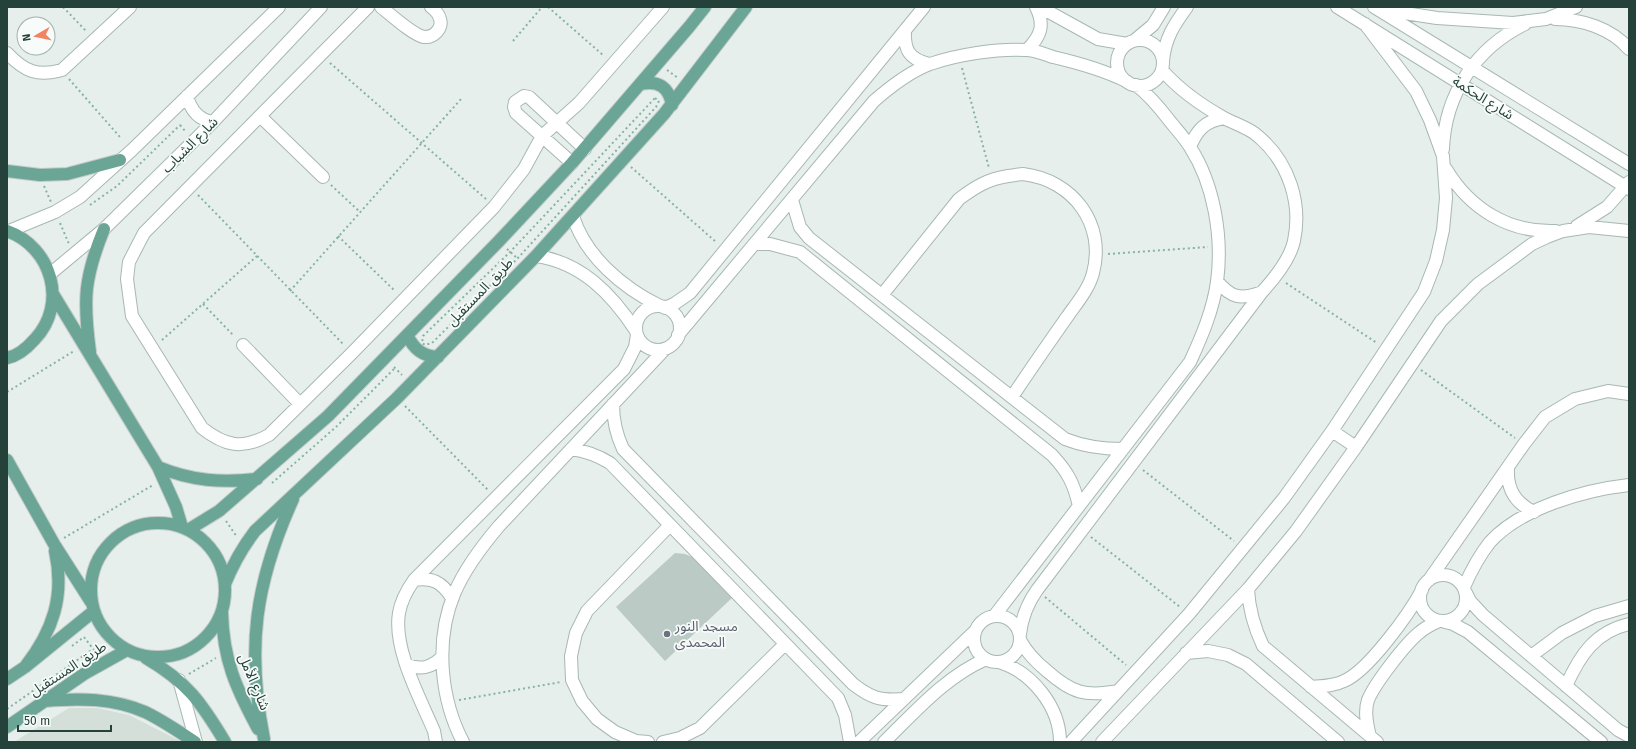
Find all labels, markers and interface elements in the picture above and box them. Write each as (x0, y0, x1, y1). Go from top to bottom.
north arrow (16, 16, 56, 56)
text: N (20, 33, 34, 42)
street label: شارع الحكمة (1448, 73, 1517, 125)
street label: شارع الشباب (158, 113, 223, 178)
street label: طريق المستقبل (443, 254, 517, 330)
place label: مسجد النور المحمدى (674, 618, 738, 651)
marker: مسجد النور المحمدى (662, 629, 672, 639)
street label: طريق المستقبل (26, 638, 110, 701)
street label: شارع الأمل (233, 651, 274, 714)
scale bar (18, 707, 111, 733)
text: 50 m (24, 714, 50, 728)

